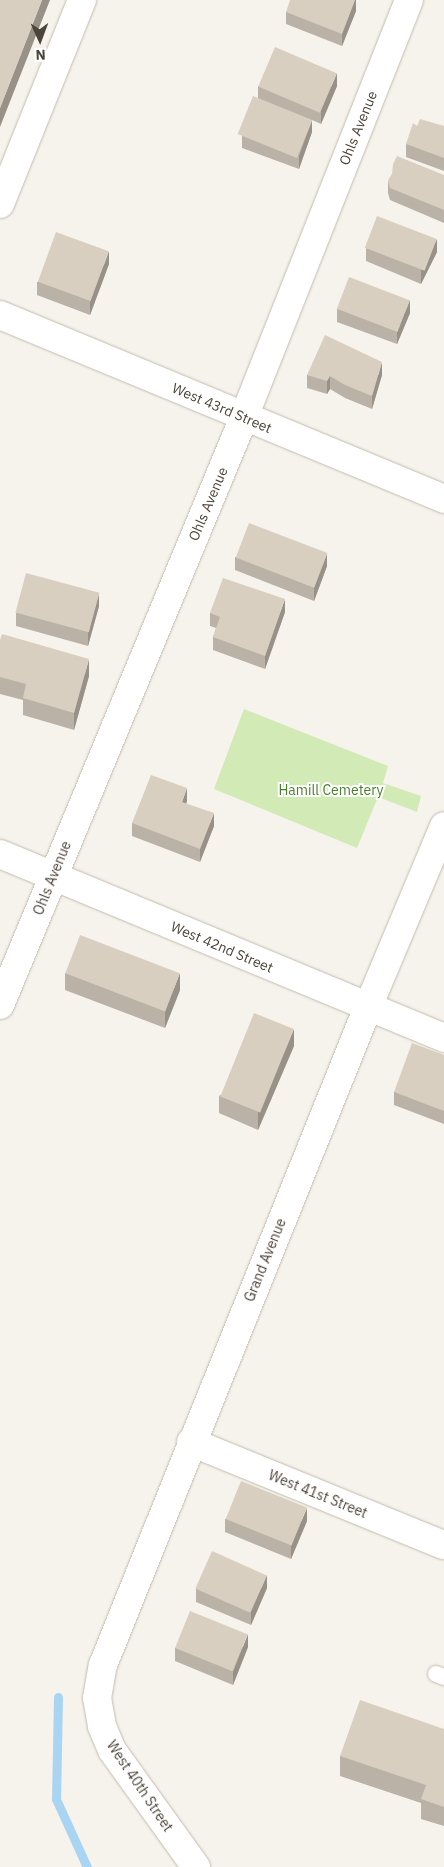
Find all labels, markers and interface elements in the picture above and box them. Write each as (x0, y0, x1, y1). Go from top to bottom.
north arrow (15, 15, 65, 65)
text: N (35, 46, 46, 64)
street label: Ohls Avenue (336, 88, 380, 168)
street label: West 43rd Street (170, 379, 274, 437)
street label: Ohls Avenue (185, 465, 231, 543)
park label: Hamill Cemetery (278, 782, 384, 798)
street label: Ohls Avenue (30, 838, 74, 918)
street label: West 42nd Street (168, 918, 276, 976)
street label: Grand Avenue (241, 1216, 289, 1304)
street label: West 41st Street (266, 1467, 370, 1521)
street label: West 40th Street (103, 1737, 177, 1835)

